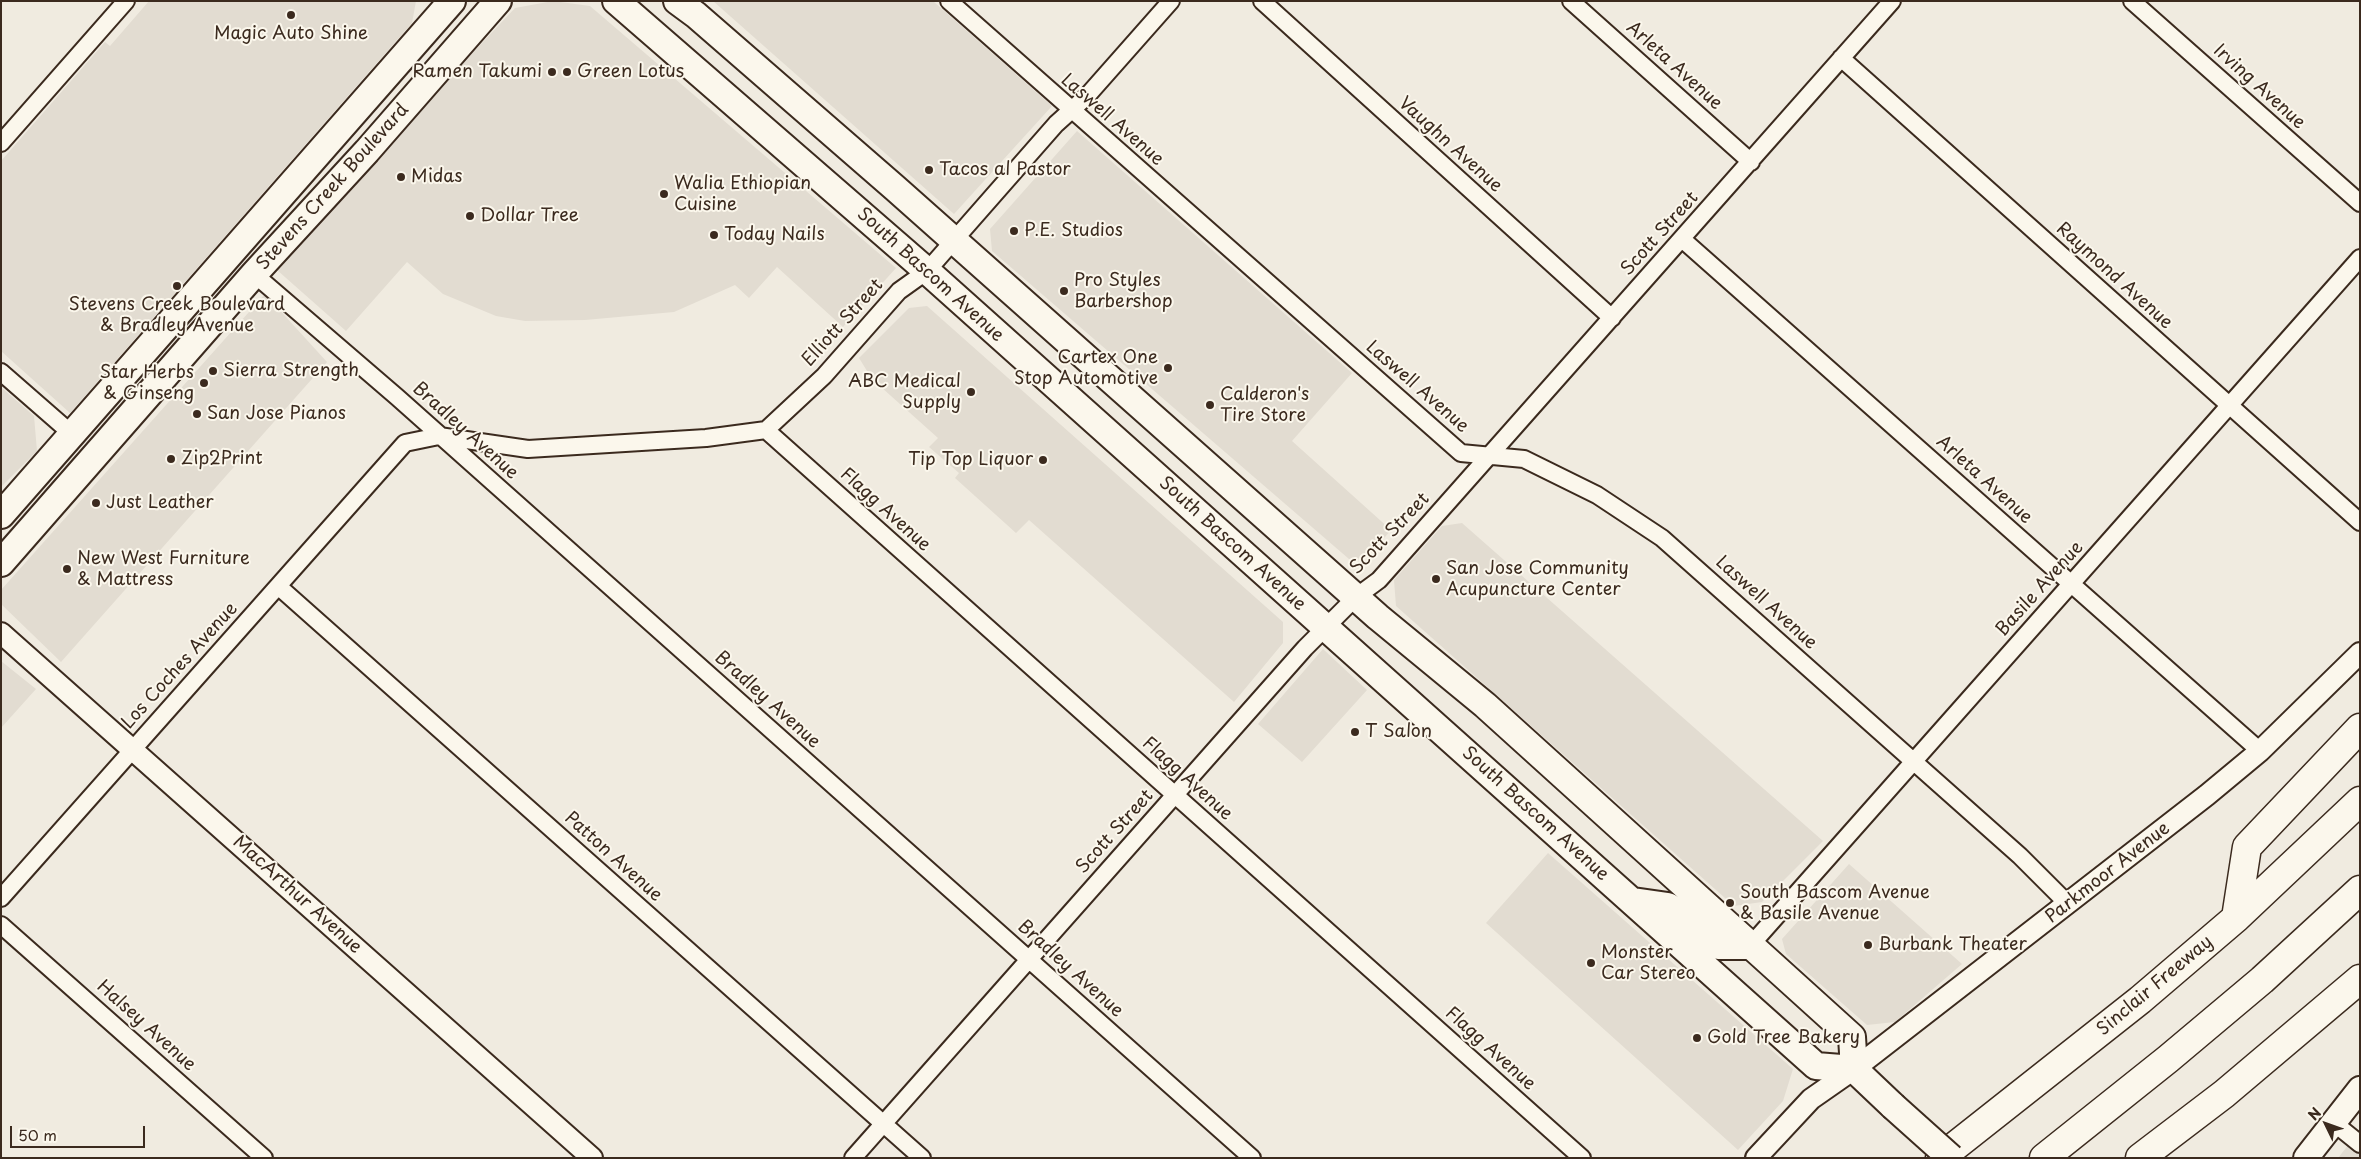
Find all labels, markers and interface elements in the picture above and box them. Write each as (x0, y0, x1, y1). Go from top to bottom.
marker: Magic Auto Shine (285, 9, 297, 21)
street label: Arleta Avenue (1622, 17, 1726, 115)
place label: Magic Auto Shine (214, 23, 368, 45)
street label: Irving Avenue (2209, 40, 2309, 134)
place label: Ramen Takumi (413, 61, 542, 83)
place label: Green Lotus (577, 61, 684, 83)
marker: Ramen Takumi (546, 66, 558, 78)
marker: Green Lotus (561, 66, 573, 78)
street label: Laswell Avenue (1056, 70, 1168, 170)
street label: Vaughn Avenue (1394, 93, 1506, 197)
street label: Stevens Creek Boulevard (253, 99, 413, 275)
place label: Tacos al Pastor (939, 159, 1071, 181)
marker: Tacos al Pastor (923, 164, 935, 176)
place label: Midas (411, 166, 462, 188)
marker: Midas (395, 171, 407, 183)
place label: Walia Ethiopian Cuisine (674, 173, 811, 215)
marker: Walia Ethiopian Cuisine (658, 188, 670, 200)
street label: Scott Street (1617, 188, 1703, 280)
street label: South Bascom Avenue (852, 203, 1008, 347)
place label: Dollar Tree (480, 205, 579, 227)
marker: Dollar Tree (464, 210, 476, 222)
street label: Raymond Avenue (2052, 218, 2176, 334)
place label: P.E. Studios (1024, 220, 1123, 242)
place label: Today Nails (724, 224, 825, 246)
marker: P.E. Studios (1008, 225, 1020, 237)
marker: Today Nails (708, 229, 720, 241)
place label: Pro Styles Barbershop (1074, 270, 1173, 312)
street label: Elliott Street (798, 275, 888, 371)
marker: Stevens Creek Boulevard & Bradley Avenue (171, 280, 183, 292)
marker: Pro Styles Barbershop (1058, 285, 1070, 297)
place label: Stevens Creek Boulevard & Bradley Avenue (69, 294, 285, 336)
street label: Laswell Avenue (1361, 337, 1473, 437)
place label: Cartex One Stop Automotive (1014, 347, 1158, 389)
place label: Sierra Strength (223, 360, 359, 382)
place label: Star Herbs & Ginseng (99, 362, 194, 404)
marker: Cartex One Stop Automotive (1162, 362, 1174, 374)
marker: Sierra Strength (207, 365, 219, 377)
place label: ABC Medical Supply (848, 371, 961, 414)
marker: Star Herbs & Ginseng (198, 377, 210, 389)
street label: Bradley Avenue (408, 378, 522, 484)
place label: Calderon's Tire Store (1220, 384, 1309, 426)
marker: ABC Medical Supply (965, 386, 977, 398)
marker: Calderon's Tire Store (1204, 399, 1216, 411)
place label: San Jose Pianos (207, 403, 346, 425)
marker: San Jose Pianos (191, 408, 203, 420)
street label: Arleta Avenue (1932, 431, 2036, 529)
place label: Zip2Print (181, 448, 263, 470)
place label: Tip Top Liquor (908, 449, 1033, 471)
marker: Zip2Print (165, 453, 177, 465)
marker: Tip Top Liquor (1037, 454, 1049, 466)
street label: Flagg Avenue (835, 464, 935, 556)
street label: South Bascom Avenue (1154, 472, 1310, 616)
street label: Scott Street (1346, 489, 1434, 579)
place label: Just Leather (106, 492, 214, 514)
marker: Just Leather (90, 497, 102, 509)
street label: Basile Avenue (1992, 537, 2088, 641)
place label: New West Furniture & Mattress (77, 548, 250, 590)
street label: Laswell Avenue (1711, 552, 1821, 654)
place label: San Jose Community Acupuncture Center (1446, 558, 1629, 600)
marker: New West Furniture & Mattress (61, 563, 73, 575)
marker: San Jose Community Acupuncture Center (1430, 573, 1442, 585)
street label: Los Coches Avenue (118, 598, 242, 734)
street label: Bradley Avenue (710, 647, 824, 753)
place label: T Salon (1365, 721, 1432, 743)
marker: T Salon (1349, 726, 1361, 738)
street label: Flagg Avenue (1137, 733, 1237, 825)
street label: South Bascom Avenue (1457, 742, 1613, 886)
street label: Scott Street (1072, 786, 1158, 878)
street label: Patton Avenue (560, 808, 666, 906)
street label: Parkmoor Avenue (2042, 818, 2174, 928)
street label: MacArthur Avenue (228, 832, 366, 958)
place label: South Bascom Avenue & Basile Avenue (1740, 882, 1930, 924)
marker: South Bascom Avenue & Basile Avenue (1724, 897, 1736, 909)
street label: Bradley Avenue (1013, 916, 1127, 1022)
street label: Sinclair Freeway (2093, 931, 2217, 1041)
place label: Burbank Theater (1878, 934, 2027, 956)
marker: Burbank Theater (1862, 939, 1874, 951)
place label: Monster Car Stereo (1601, 942, 1695, 984)
marker: Monster Car Stereo (1585, 957, 1597, 969)
street label: Halsey Avenue (92, 976, 200, 1076)
street label: Flagg Avenue (1440, 1003, 1540, 1095)
place label: Gold Tree Bakery (1707, 1027, 1860, 1049)
marker: Gold Tree Bakery (1691, 1032, 1703, 1044)
north arrow (2301, 1099, 2351, 1149)
text: N (2303, 1102, 2326, 1125)
scale bar (12, 1116, 148, 1148)
text: 50 m (18, 1123, 57, 1146)

